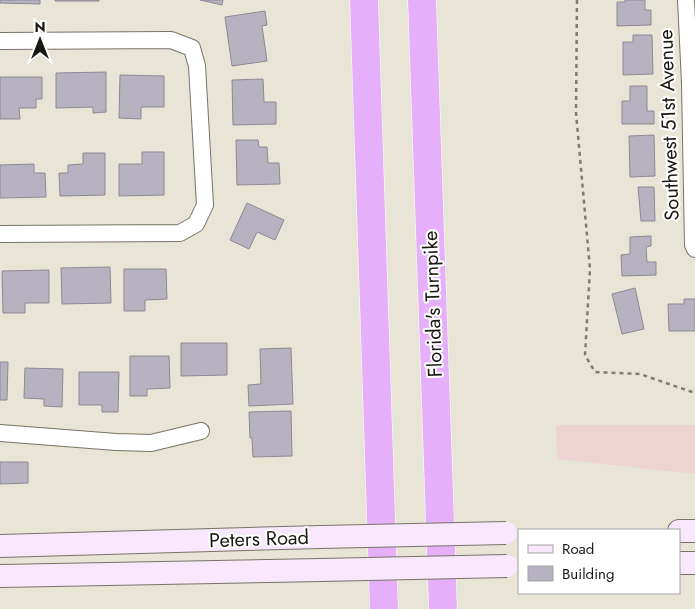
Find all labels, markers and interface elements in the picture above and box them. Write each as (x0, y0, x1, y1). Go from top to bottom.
north arrow (15, 15, 65, 65)
text: N (34, 17, 46, 37)
street label: Southwest 51st Avenue (651, 29, 687, 221)
street label: Florida's Turnpike (416, 230, 450, 378)
street label: Peters Road (209, 523, 309, 555)
legend (518, 529, 680, 594)
text: Road (562, 538, 594, 560)
text: Building (562, 563, 614, 585)

